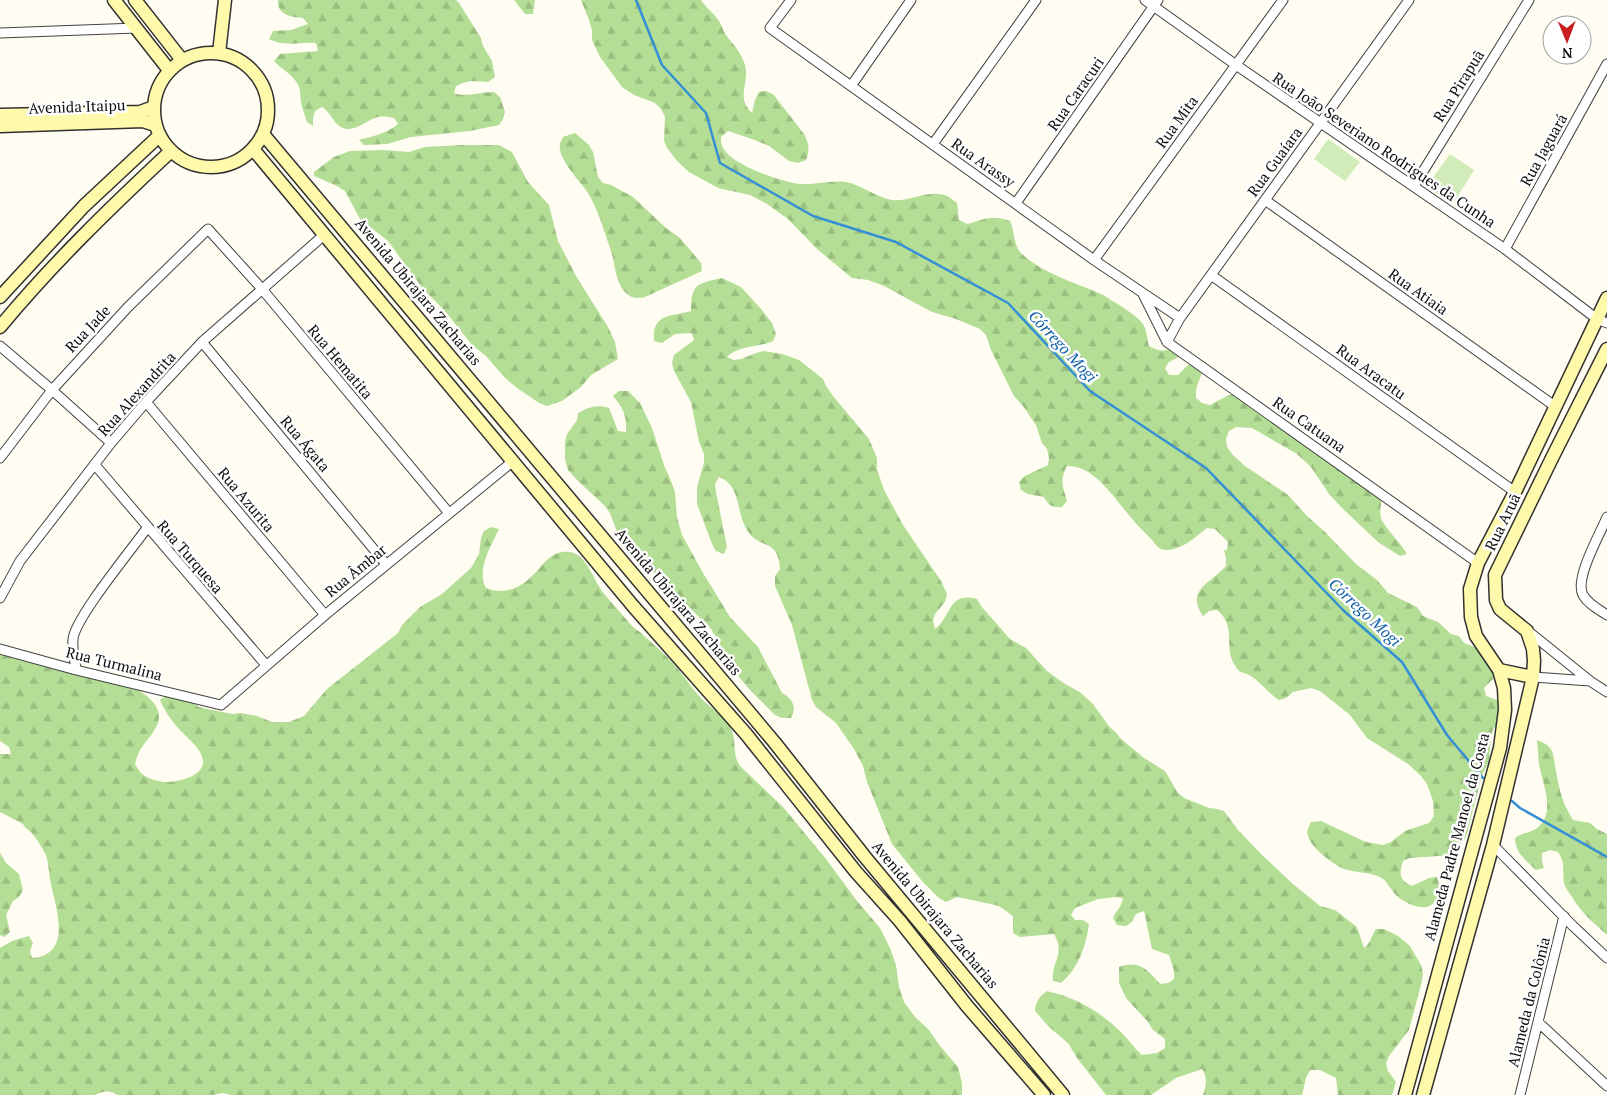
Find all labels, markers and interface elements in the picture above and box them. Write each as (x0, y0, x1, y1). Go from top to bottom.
north arrow (1542, 15, 1592, 65)
text: N (1561, 44, 1573, 63)
street label: Rua Pirapuã (1428, 46, 1488, 125)
street label: Rua Caracuri (1042, 53, 1108, 134)
street label: Rua João Severiano Rodrigues da Cunha (1269, 67, 1500, 232)
street label: Rua Mita (1150, 91, 1202, 152)
street label: Avenida Itaipu (28, 94, 126, 118)
street label: Rua Jaguará (1515, 110, 1571, 189)
street label: Rua Guaíara (1242, 122, 1306, 200)
street label: Rua Arassy (948, 133, 1020, 192)
street label: Avenida Ubirajara Zacharias (351, 214, 486, 369)
street label: Rua Atiaia (1385, 263, 1453, 319)
street label: Rua Jade (60, 300, 114, 356)
water label: Córrego Mogi (1024, 305, 1103, 387)
street label: Rua Hematita (304, 320, 378, 403)
street label: Rua Aracatu (1333, 339, 1411, 403)
street label: Rua Alexandrita (93, 347, 180, 440)
street label: Rua Catuana (1269, 392, 1350, 457)
street label: Rua Ágata (276, 411, 335, 476)
street label: Rua Azurita (214, 463, 280, 536)
street label: Rua Aruã (1480, 489, 1525, 553)
street label: Rua Turquesa (153, 515, 228, 598)
street label: Avenida Ubirajara Zacharias (611, 524, 746, 679)
street label: Rua Âmbar (320, 539, 391, 601)
water label: Córrego Mogi (1324, 573, 1406, 652)
street label: Rua Turmalina (64, 641, 165, 685)
street label: Alameda Padre Manoel da Costa (1419, 730, 1494, 943)
street label: Avenida Ubirajara Zacharias (868, 837, 1003, 992)
street label: Alameda da Colônia (1502, 934, 1554, 1069)

